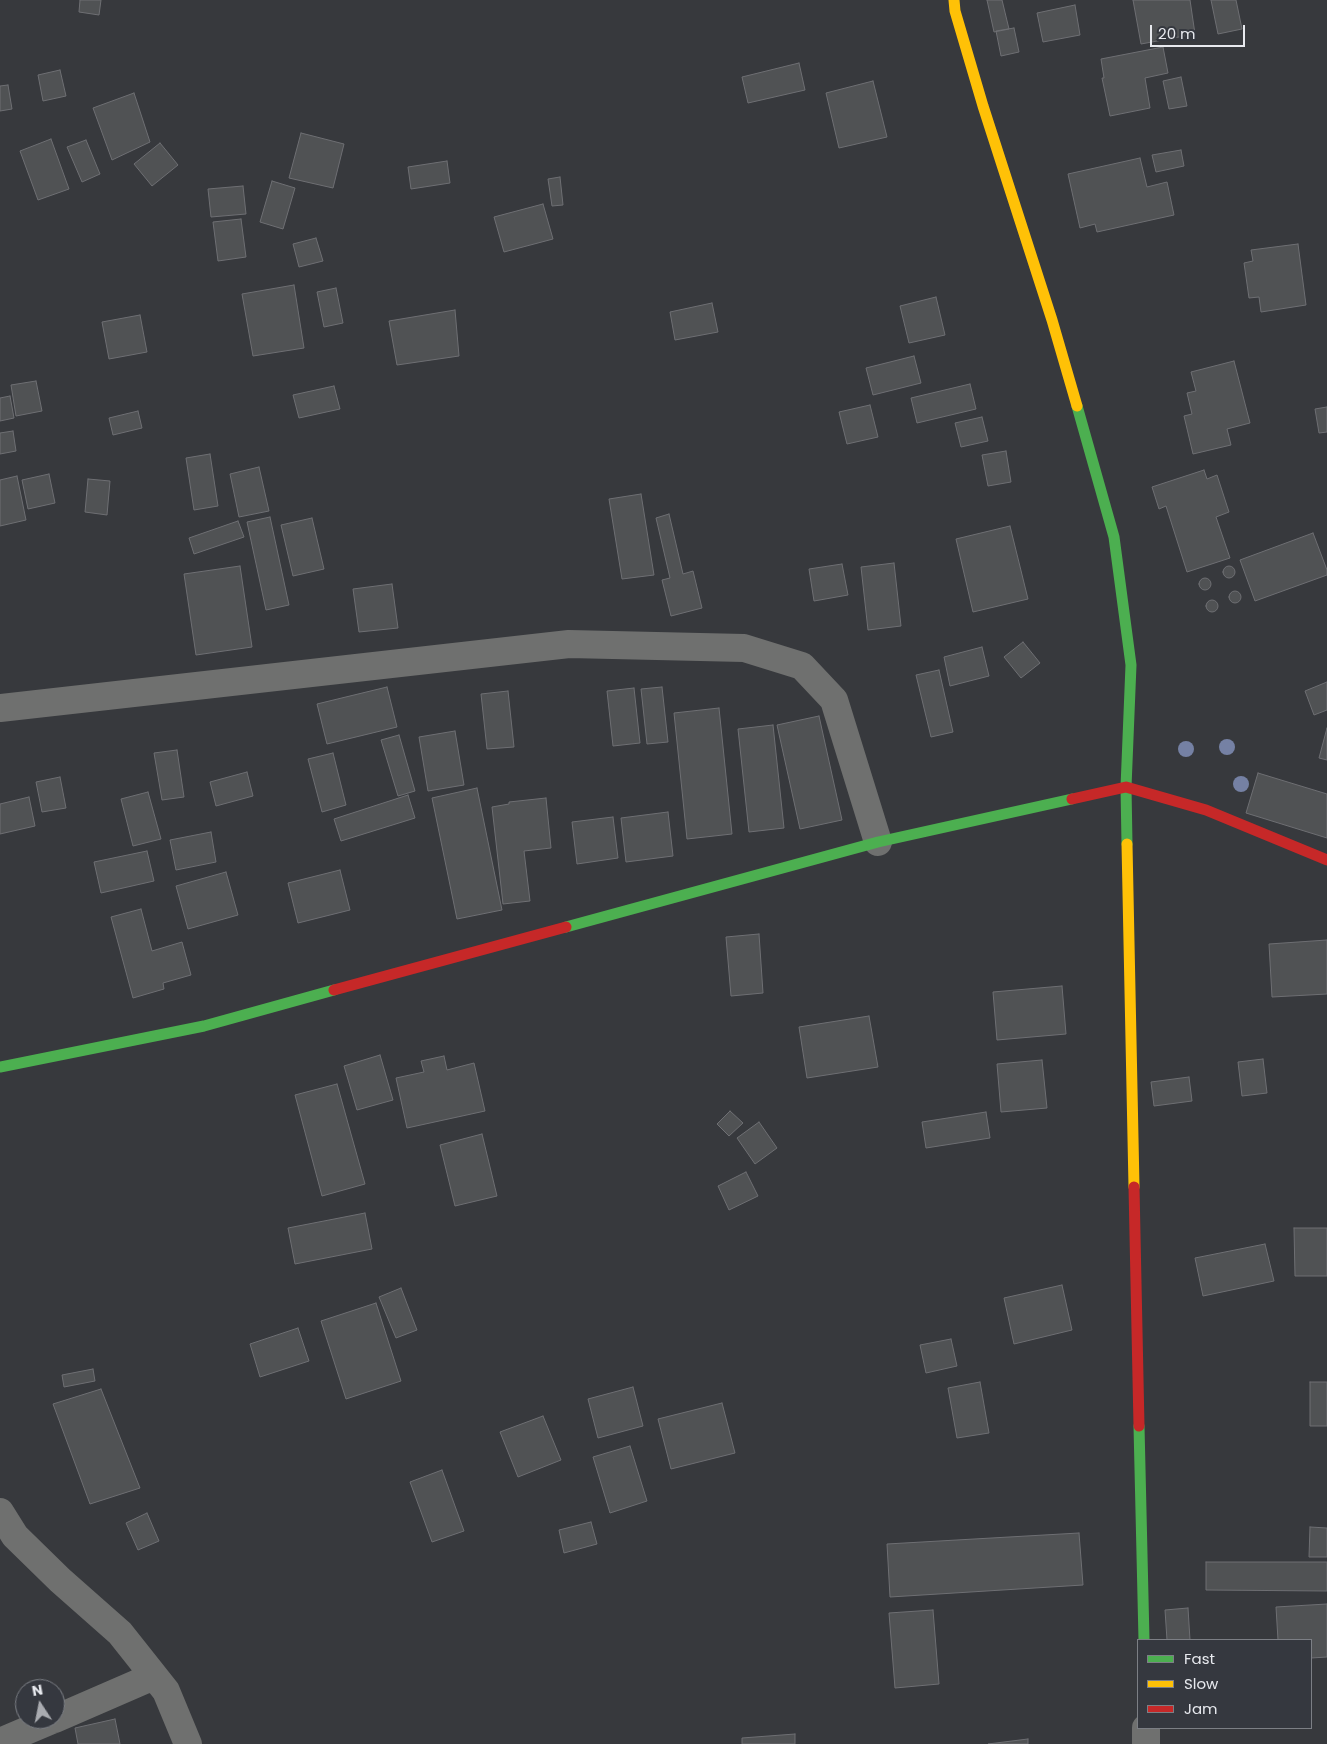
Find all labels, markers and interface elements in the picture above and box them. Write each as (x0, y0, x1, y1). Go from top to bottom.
scale bar (1152, 15, 1247, 47)
text: 20 m (1158, 23, 1196, 44)
legend (1137, 1639, 1312, 1729)
text: Fast (1184, 1648, 1215, 1669)
text: Slow (1184, 1673, 1218, 1694)
north arrow (15, 1679, 65, 1729)
text: N (30, 1679, 44, 1701)
text: Jam (1184, 1698, 1218, 1719)

